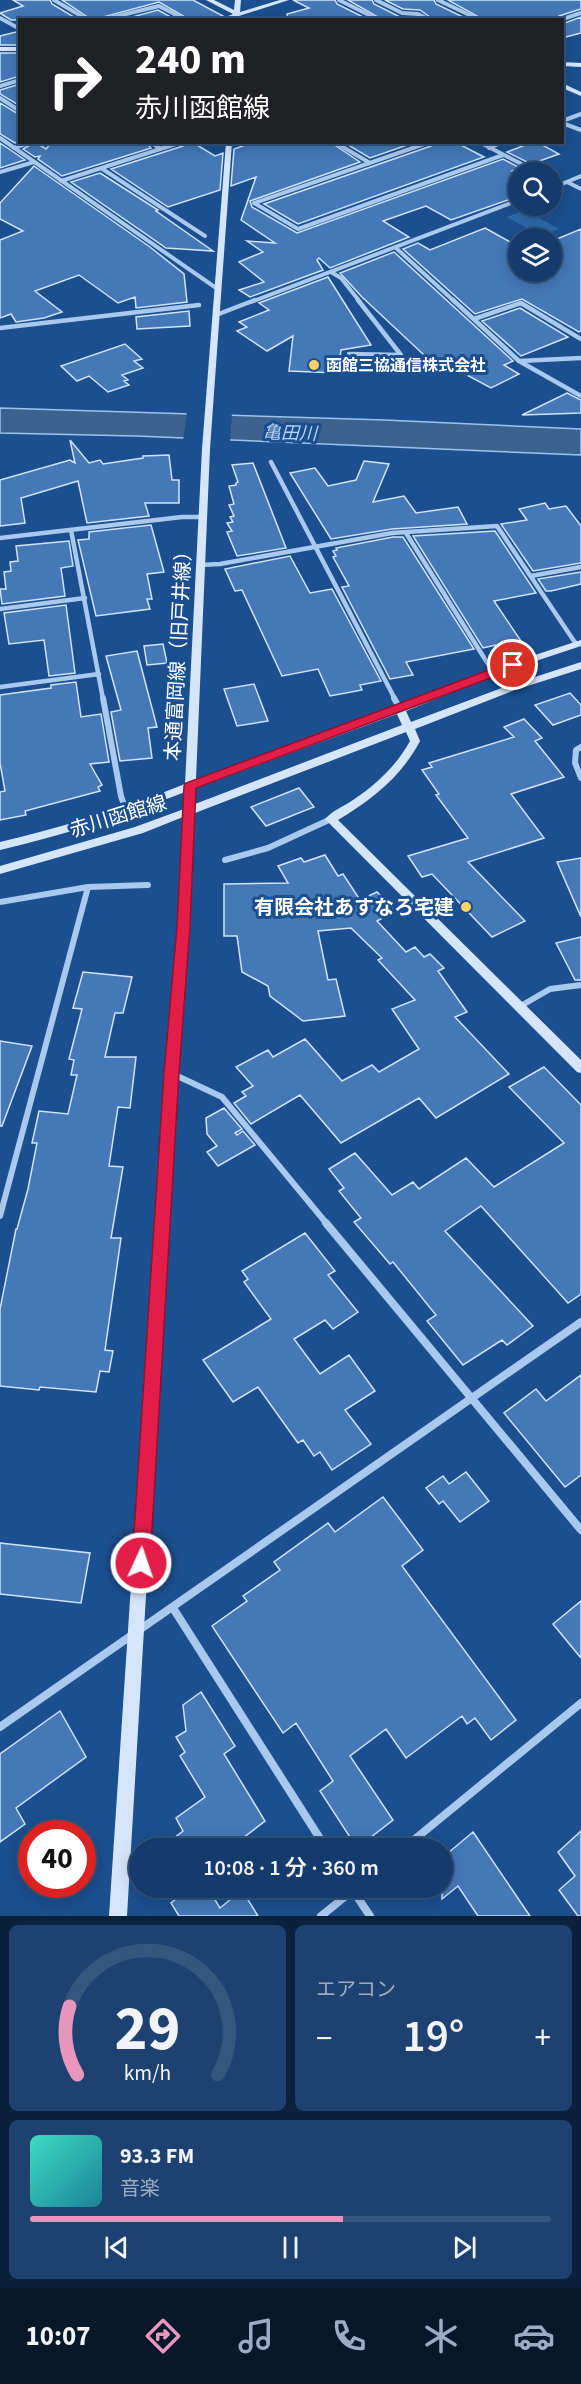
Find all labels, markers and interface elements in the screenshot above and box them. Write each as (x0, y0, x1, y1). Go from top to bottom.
text: 240 m (135, 30, 246, 90)
icon: right (36, 42, 114, 120)
text: 赤川函館線 (135, 89, 270, 128)
map controls (508, 162, 562, 282)
button: search (508, 162, 562, 216)
button: layers (508, 228, 562, 282)
place label: 函館三協通信株式会社 (326, 355, 486, 377)
marker: 函館三協通信株式会社 (307, 358, 321, 372)
water label: 亀田川 (263, 420, 319, 447)
street label: 本通富岡線（旧戸井線） (159, 540, 199, 762)
pin (487, 639, 538, 690)
icon: arrive (496, 648, 529, 681)
street label: 赤川函館線 (66, 789, 170, 845)
place label: 有限会社あすなろ宅建 (254, 894, 454, 922)
marker: 有限会社あすなろ宅建 (459, 900, 473, 914)
position arrow (109, 1531, 173, 1595)
speed limit sign: 40 (18, 1820, 96, 1898)
text: 10:08 · 1 分 · 360 m (203, 1852, 379, 1884)
text: エアコン (316, 1976, 396, 2004)
text: 29 (115, 1985, 180, 2074)
text: 19° (403, 2005, 464, 2069)
text: − (316, 2015, 332, 2062)
text: + (535, 2015, 551, 2062)
text: km/h (124, 2058, 171, 2089)
text: 93.3 FM (120, 2140, 194, 2172)
text: 音楽 (120, 2175, 160, 2203)
icon: previous (100, 2231, 133, 2264)
icon: pause (274, 2231, 307, 2264)
icon: next (448, 2231, 481, 2264)
icon: directions (142, 2315, 184, 2357)
icon: music (235, 2315, 277, 2357)
icon: phone (328, 2315, 370, 2357)
icon: climate (420, 2315, 462, 2357)
icon: car (513, 2315, 555, 2357)
text: 10:07 (25, 2317, 91, 2356)

